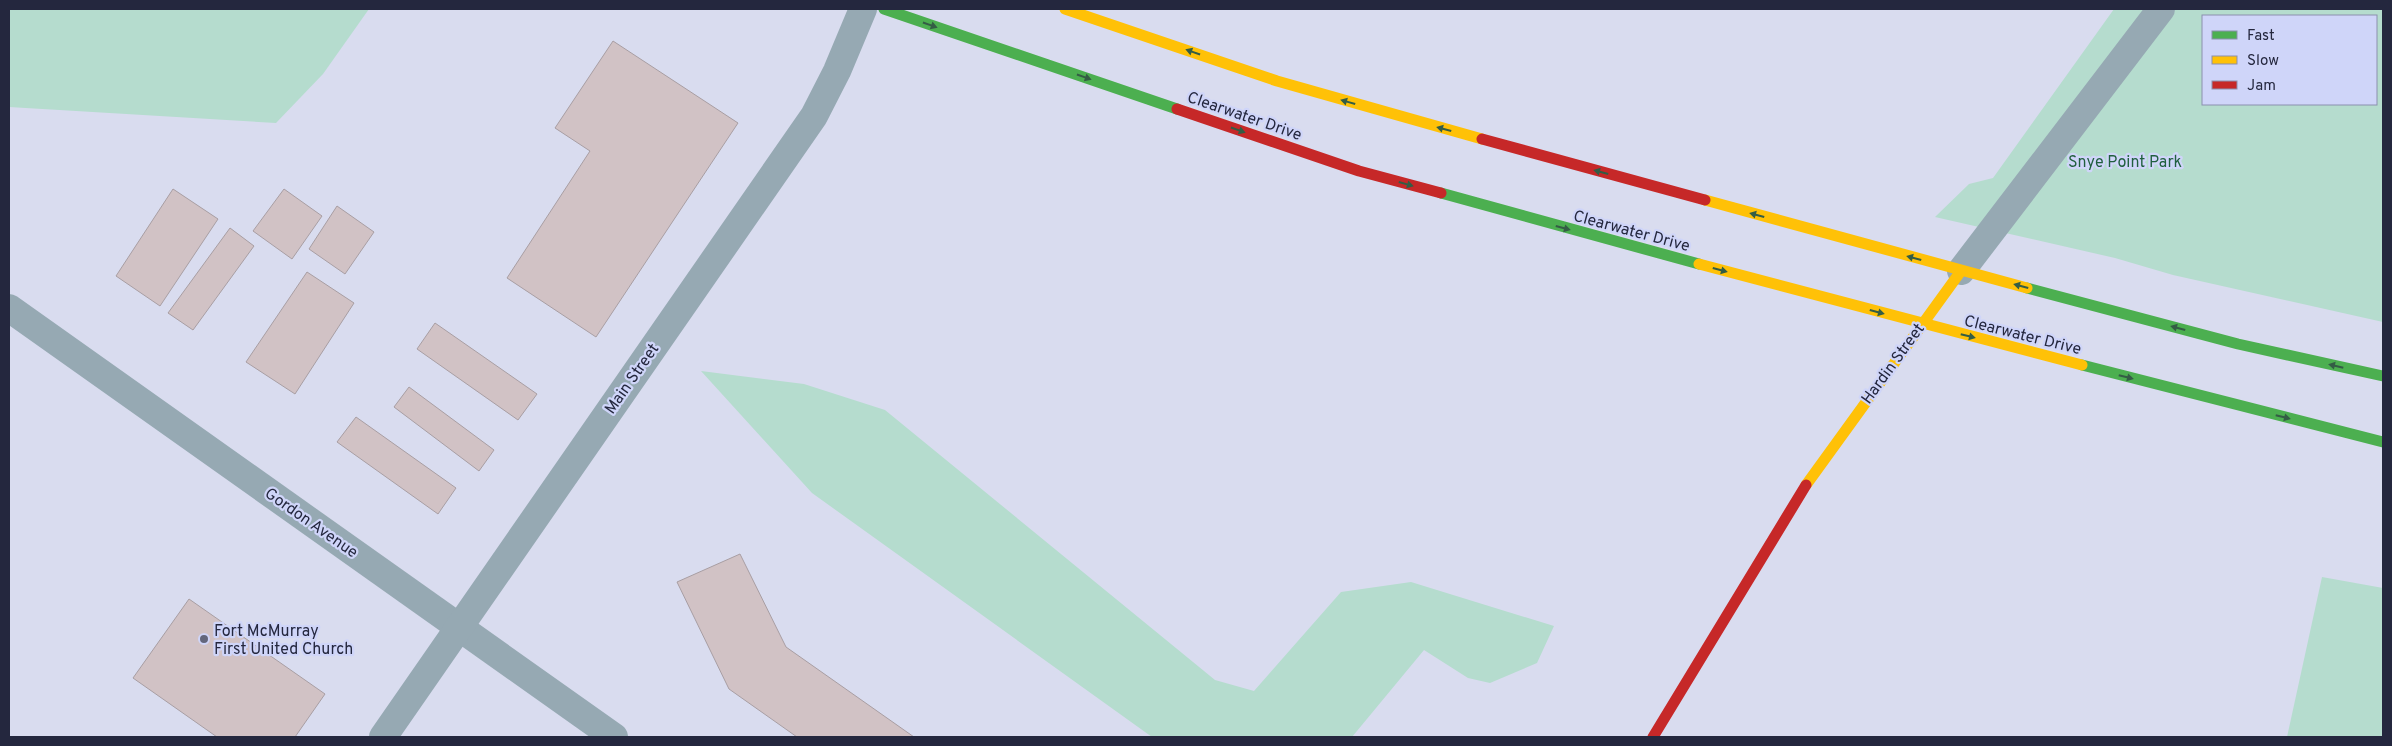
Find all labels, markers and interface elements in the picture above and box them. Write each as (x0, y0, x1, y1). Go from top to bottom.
legend (2202, 15, 2377, 105)
one-way arrow (923, 21, 938, 29)
text: Fast (2247, 27, 2275, 46)
one-way arrow (1185, 48, 1200, 56)
text: Slow (2247, 52, 2279, 71)
one-way arrow (1077, 73, 1092, 81)
text: Jam (2247, 77, 2276, 96)
street label: Clearwater Drive (1184, 88, 1304, 146)
one-way arrow (1340, 97, 1355, 105)
one-way arrow (1436, 124, 1451, 132)
one-way arrow (1230, 126, 1245, 134)
park label: Snye Point Park (2068, 153, 2182, 173)
one-way arrow (1593, 168, 1608, 176)
one-way arrow (1399, 181, 1414, 189)
street label: Clearwater Drive (1571, 207, 1692, 257)
one-way arrow (1750, 211, 1765, 219)
one-way arrow (1555, 224, 1570, 232)
one-way arrow (1906, 254, 1922, 262)
one-way arrow (1712, 266, 1727, 274)
one-way arrow (2013, 282, 2028, 290)
one-way arrow (1869, 309, 1884, 317)
street label: Clearwater Drive (1962, 312, 2083, 360)
street label: Hardin Street (1858, 320, 1930, 409)
one-way arrow (2170, 323, 2185, 331)
one-way arrow (1961, 333, 1976, 341)
street label: Main Street (601, 340, 664, 418)
one-way arrow (2328, 362, 2343, 370)
one-way arrow (2118, 373, 2133, 381)
one-way arrow (2276, 413, 2291, 421)
street label: Gordon Avenue (260, 484, 361, 563)
place label: Fort McMurray First United Church (214, 622, 353, 660)
marker: Fort McMurray First United Church (198, 633, 210, 645)

